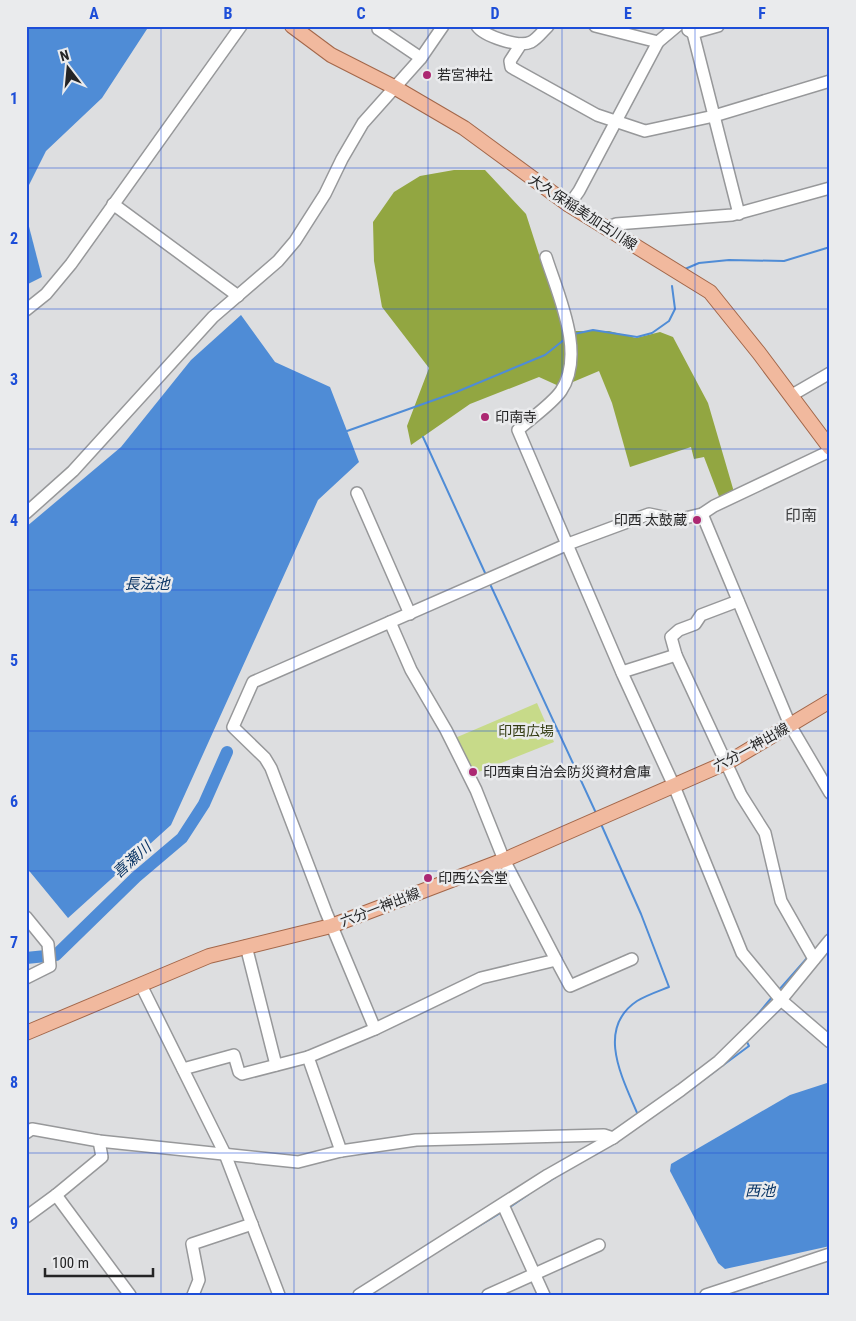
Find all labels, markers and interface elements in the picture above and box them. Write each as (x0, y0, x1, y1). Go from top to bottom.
text: A (89, 4, 99, 23)
text: B (224, 4, 233, 23)
text: C (356, 4, 366, 23)
text: D (490, 4, 500, 23)
text: E (624, 4, 632, 23)
text: F (758, 4, 766, 23)
north arrow (42, 42, 92, 92)
text: N (58, 47, 71, 64)
place label: 若宮神社 (437, 67, 493, 83)
marker: 若宮神社 (421, 69, 433, 81)
text: 1 (10, 89, 18, 108)
street label: 大久保稲美加古川線 (526, 171, 640, 253)
text: 2 (10, 229, 18, 248)
text: 3 (10, 370, 18, 389)
place label: 印南寺 (495, 409, 537, 425)
marker: 印南寺 (479, 411, 491, 423)
district label: 印南 (785, 506, 817, 525)
text: 4 (10, 511, 18, 530)
place label: 印西 太鼓蔵 (614, 512, 687, 528)
marker: 印西 太鼓蔵 (691, 514, 703, 526)
water label: 長法池 (124, 575, 171, 593)
text: 5 (10, 651, 18, 670)
street label: 六分一神出線 (710, 720, 792, 774)
park label: 印西広場 (498, 723, 554, 739)
place label: 印西東自治会防災資材倉庫 (483, 764, 651, 780)
marker: 印西東自治会防災資材倉庫 (467, 766, 479, 778)
text: 6 (10, 792, 18, 811)
water label: 喜瀬川 (109, 837, 156, 882)
place label: 印西公会堂 (438, 870, 508, 886)
marker: 印西公会堂 (422, 872, 434, 884)
street label: 六分一神出線 (338, 884, 422, 930)
text: 7 (10, 933, 18, 952)
text: 8 (10, 1073, 18, 1092)
water label: 西池 (745, 1182, 777, 1200)
text: 9 (10, 1214, 18, 1233)
scale bar (45, 1246, 152, 1278)
text: 100 m (52, 1254, 89, 1272)

